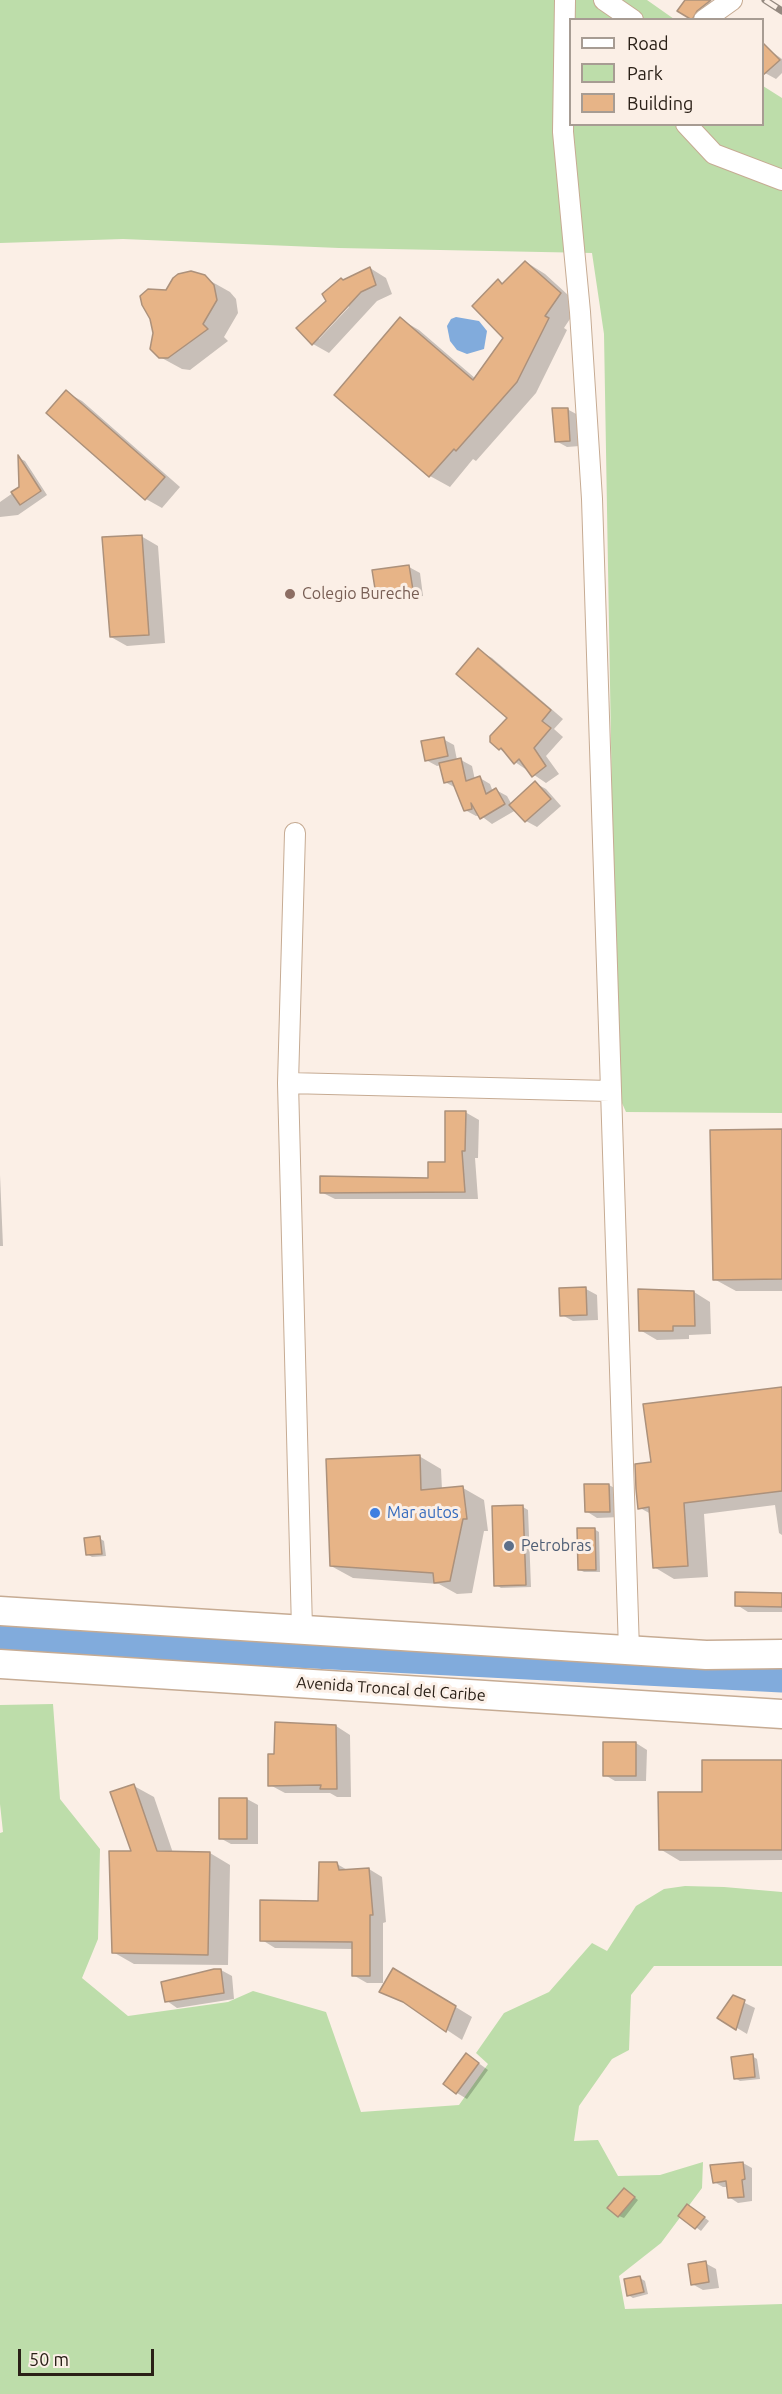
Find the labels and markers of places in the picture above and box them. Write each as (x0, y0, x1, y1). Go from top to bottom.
place label: Colegio Bureche (302, 584, 420, 604)
marker: Colegio Bureche (283, 587, 297, 601)
place label: Mar autos (387, 1503, 459, 1523)
marker: Mar autos (368, 1506, 382, 1520)
place label: Petrobras (521, 1536, 591, 1556)
marker: Petrobras (502, 1539, 516, 1553)

